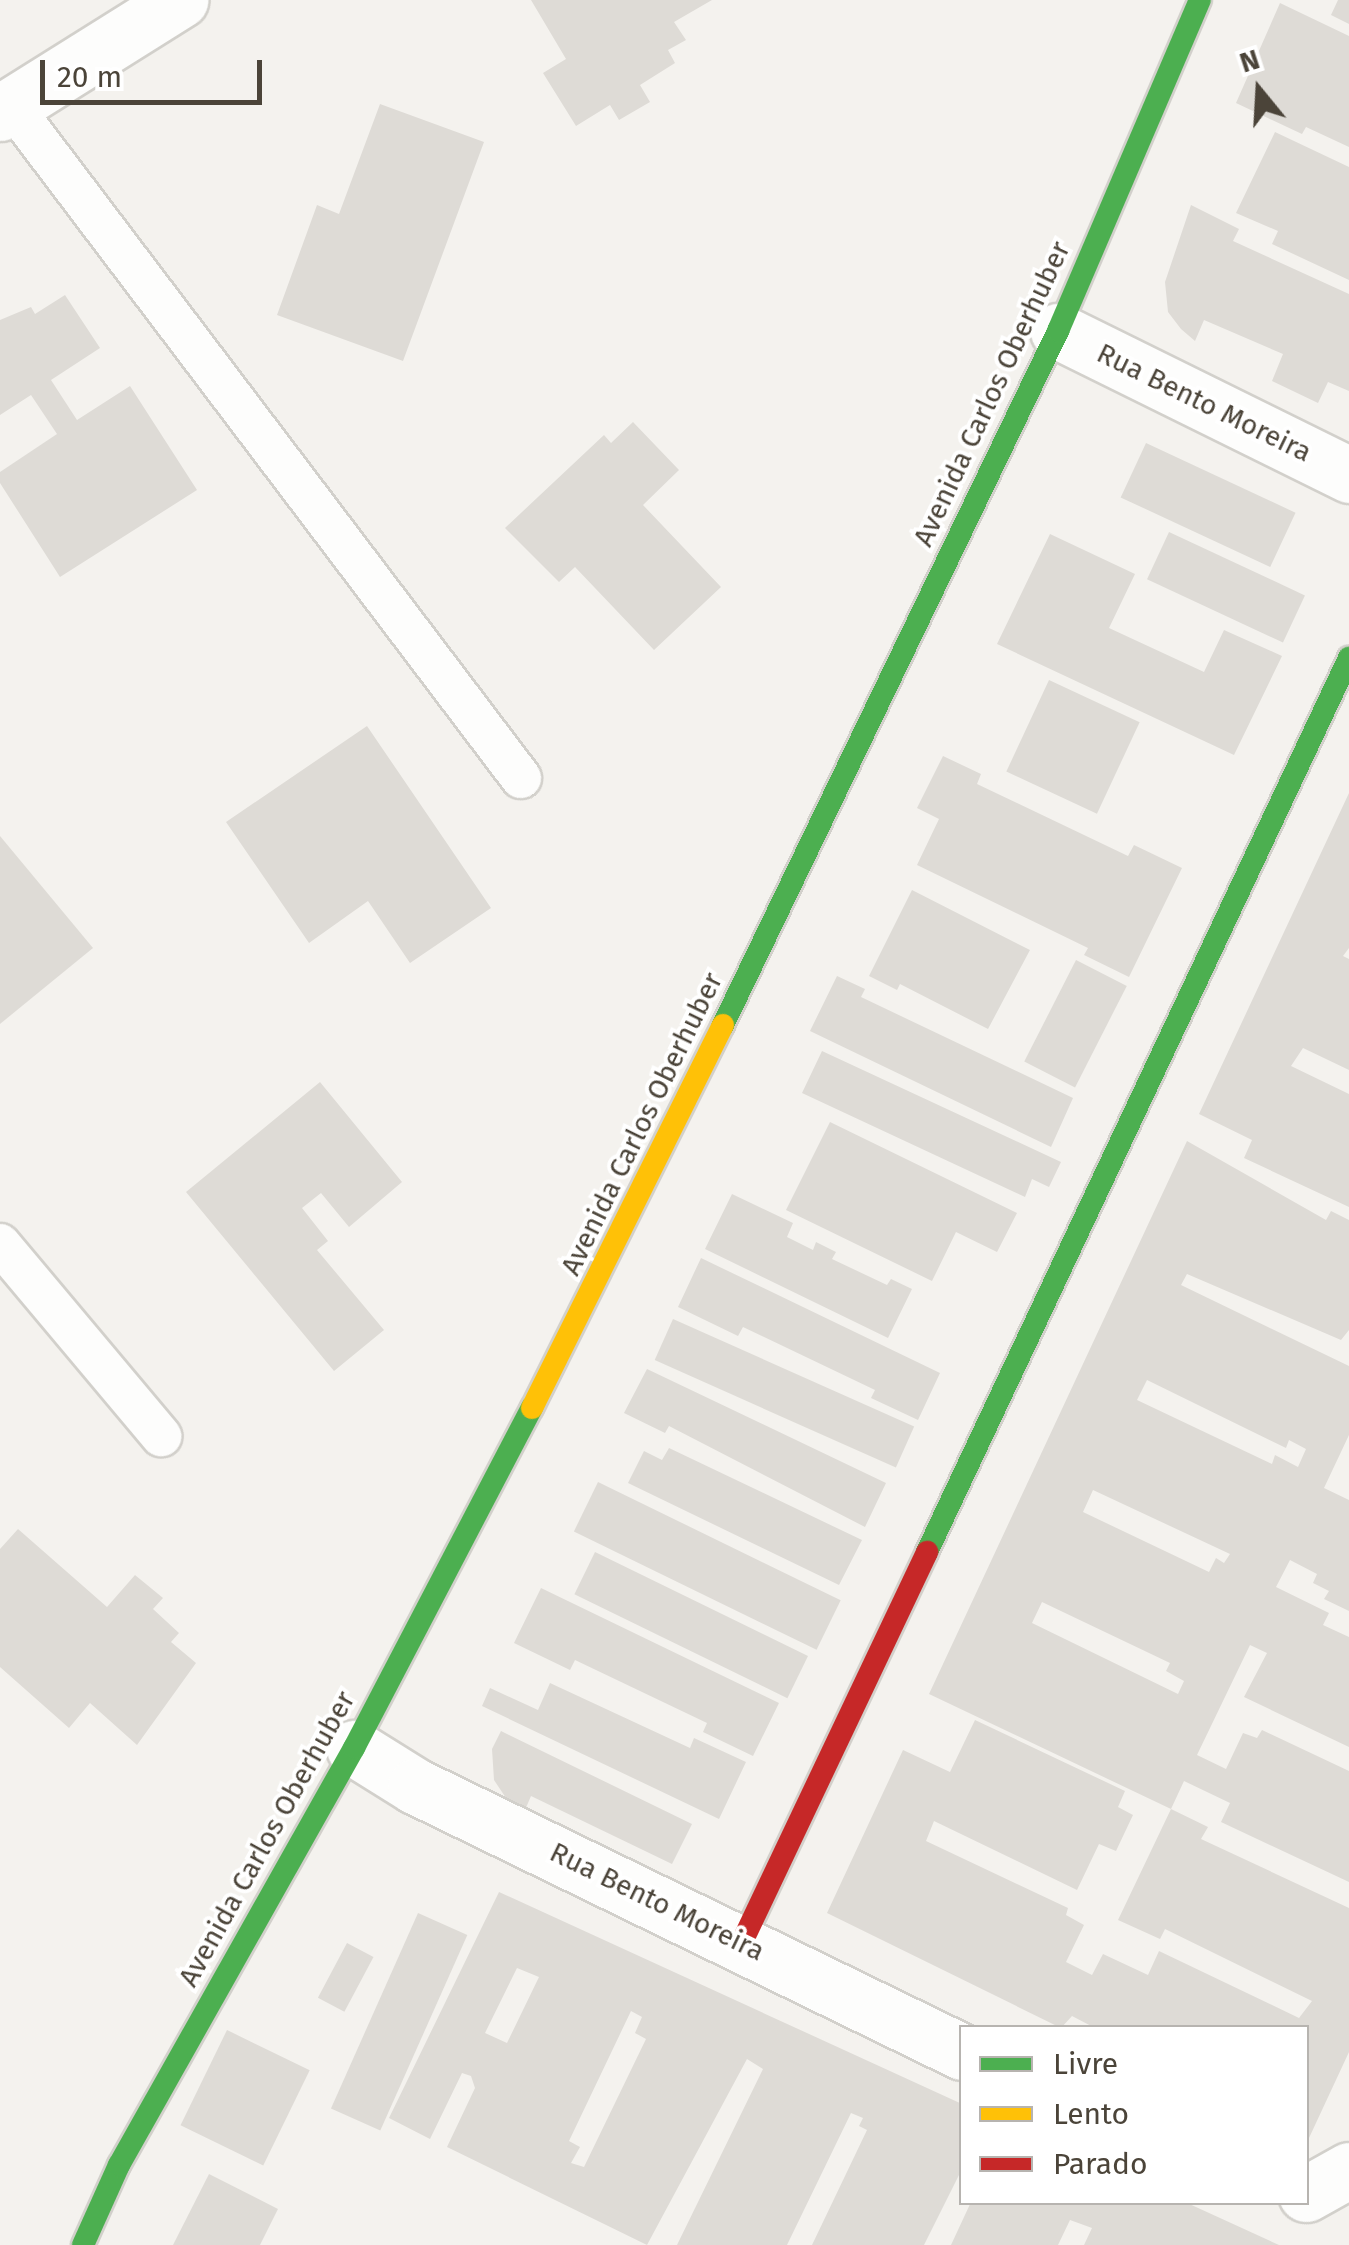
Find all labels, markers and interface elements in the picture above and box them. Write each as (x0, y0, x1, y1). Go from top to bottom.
scale bar (45, 40, 268, 102)
north arrow (1209, 40, 1309, 140)
text: N (1236, 42, 1264, 80)
text: 20 m (57, 59, 122, 95)
street label: Avenida Carlos Oberhuber (907, 236, 1077, 552)
street label: Rua Bento Moreira (1091, 337, 1317, 469)
street label: Avenida Carlos Oberhuber (554, 967, 730, 1281)
street label: Avenida Carlos Oberhuber (172, 1685, 362, 1993)
street label: Rua Bento Moreira (544, 1836, 770, 1968)
legend (959, 2025, 1309, 2205)
text: Livre (1053, 2046, 1118, 2082)
text: Lento (1053, 2096, 1129, 2132)
text: Parado (1053, 2146, 1147, 2182)

